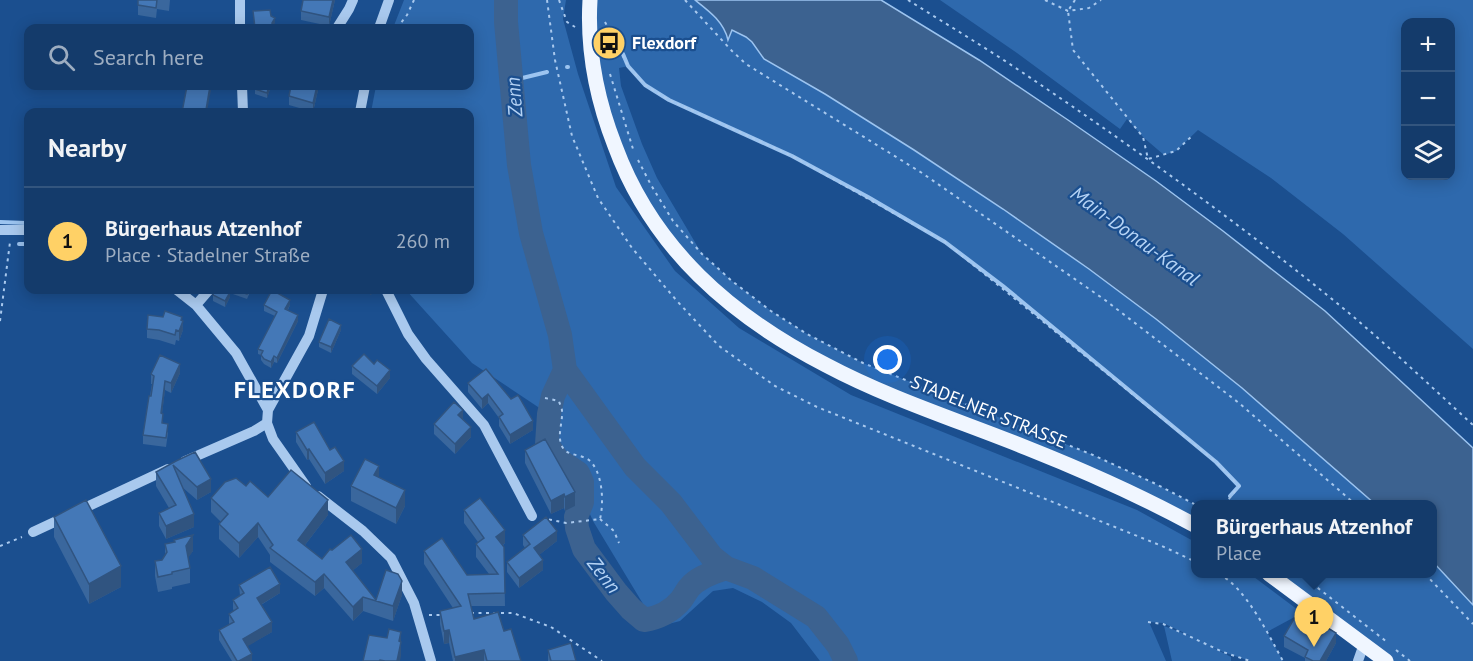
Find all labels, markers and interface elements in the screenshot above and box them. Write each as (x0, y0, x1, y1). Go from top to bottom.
map controls (1401, 18, 1455, 180)
button: + (1401, 18, 1455, 72)
search box (24, 24, 474, 90)
bus stop icon: Flexdorf (591, 25, 627, 61)
place label: Flexdorf (632, 31, 697, 54)
icon: search (45, 41, 78, 74)
text: Search here (93, 43, 204, 71)
button: − (1401, 72, 1455, 126)
water label: Zenn (500, 76, 528, 119)
button: layers (1401, 126, 1455, 180)
text: Nearby (48, 131, 126, 164)
water label: Main-Donau-Kanal (1065, 180, 1205, 292)
text: Bürgerhaus Atzenhof (105, 214, 301, 242)
text: 1 (62, 228, 73, 254)
text: 260 m (396, 228, 450, 254)
text: Place · Stadelner Straße (105, 242, 310, 268)
your location (873, 345, 902, 374)
street label: STADELNER STRASSE (908, 370, 1070, 453)
district label: FLEXDORF (234, 374, 356, 405)
popup (1191, 500, 1437, 578)
text: Bürgerhaus Atzenhof (1216, 512, 1412, 540)
text: Place (1216, 540, 1262, 566)
water label: Zenn (581, 550, 627, 599)
pin: 1 (1294, 598, 1334, 647)

